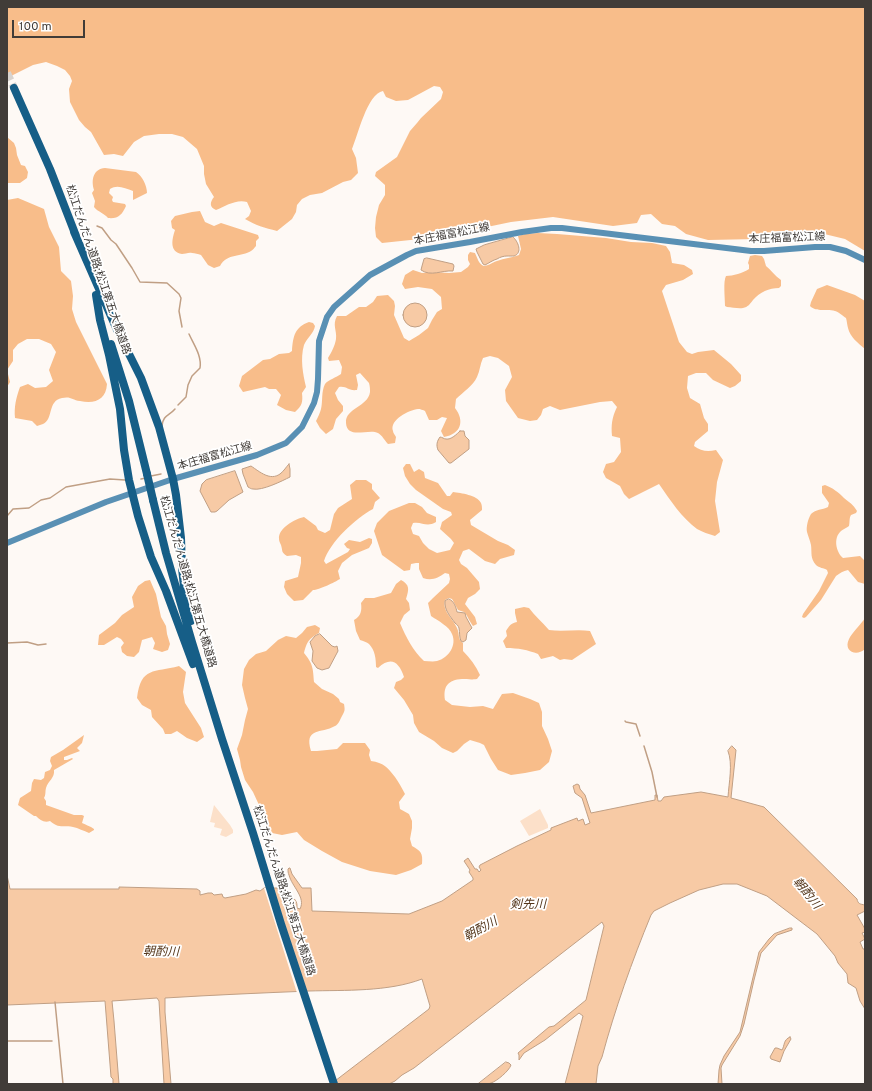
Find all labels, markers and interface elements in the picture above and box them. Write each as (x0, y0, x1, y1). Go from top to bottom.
scale bar (14, 12, 87, 38)
text: 100 m (19, 19, 52, 35)
street label: 松江だんだん道路;松江第五大橋道路 (62, 183, 132, 357)
street label: 本庄福富松江線 (413, 221, 491, 249)
street label: 本庄福富松江線 (748, 231, 826, 247)
street label: 本庄福富松江線 (176, 440, 254, 474)
street label: 松江だんだん道路;松江第五大橋道路 (156, 494, 218, 670)
street label: 松江だんだん道路;松江第五大橋道路 (249, 804, 317, 978)
water label: 朝酌川 (789, 875, 823, 913)
water label: 剣先川 (510, 899, 546, 913)
water label: 朝酌川 (462, 915, 500, 945)
water label: 朝酌川 (143, 945, 179, 961)

